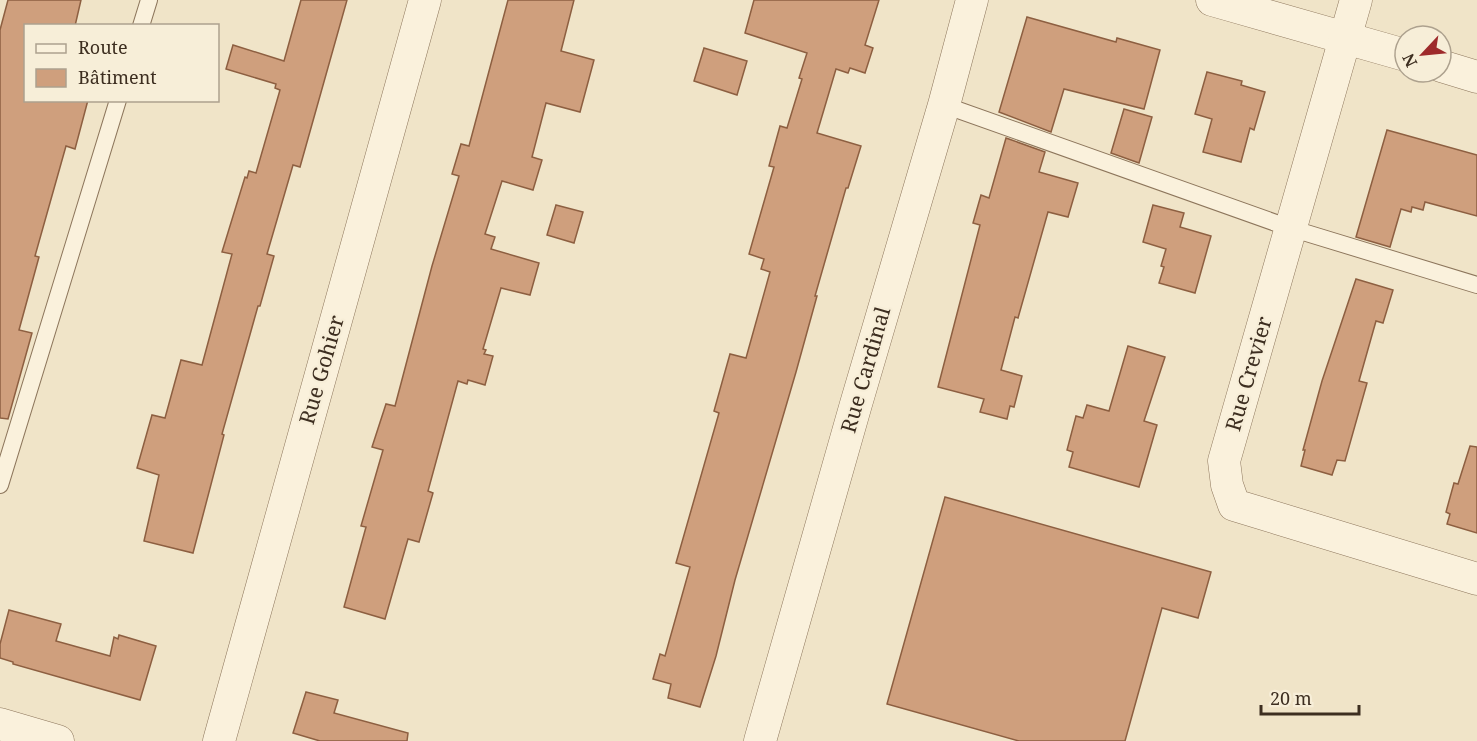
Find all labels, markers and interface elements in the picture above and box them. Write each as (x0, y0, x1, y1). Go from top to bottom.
legend (24, 24, 219, 102)
north arrow (1393, 24, 1453, 84)
text: Route (78, 35, 128, 59)
text: N (1397, 50, 1422, 71)
text: Bâtiment (78, 65, 157, 89)
street label: Rue Cardinal (834, 303, 897, 436)
street label: Rue Gohier (292, 312, 350, 427)
street label: Rue Crevier (1218, 313, 1278, 434)
scale bar (1261, 678, 1358, 716)
text: 20 m (1270, 686, 1312, 710)

